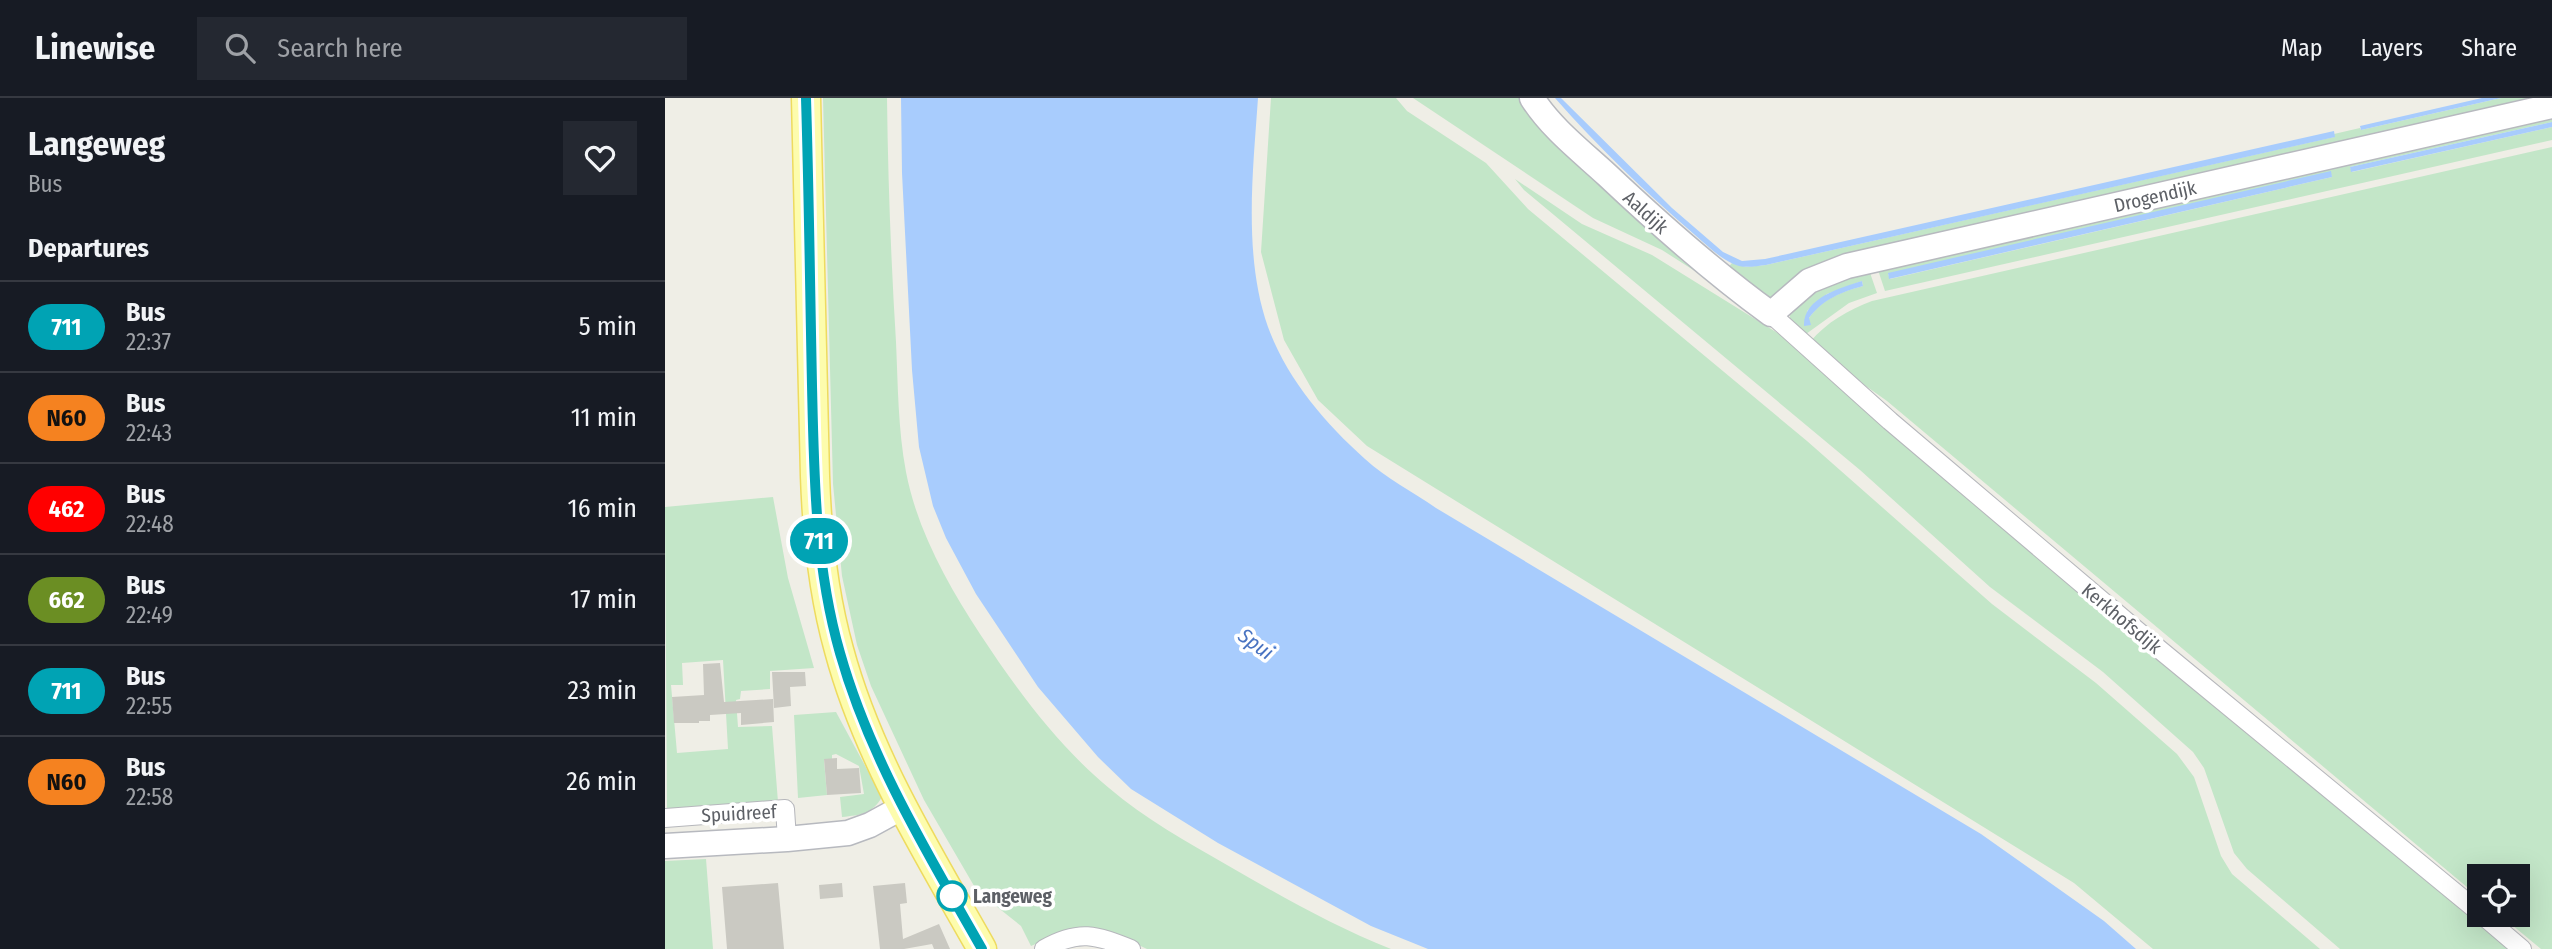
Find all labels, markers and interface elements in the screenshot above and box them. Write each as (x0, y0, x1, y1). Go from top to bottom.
search box (197, 17, 687, 80)
text: Linewise (35, 28, 155, 68)
icon: search (221, 29, 259, 67)
text: Search here (277, 33, 403, 64)
text: Map (2281, 34, 2323, 62)
text: Layers (2361, 34, 2423, 62)
text: Share (2461, 34, 2517, 62)
button: heart (563, 121, 637, 195)
text: Langeweg (28, 124, 165, 164)
text: Bus (28, 170, 62, 198)
street label: Drogendijk (2112, 176, 2199, 217)
street label: Aaldijk (1618, 186, 1673, 239)
text: Departures (28, 233, 149, 264)
text: Bus (126, 297, 165, 328)
text: 5 min (579, 311, 637, 342)
text: 711 (52, 313, 81, 341)
text: 22:37 (126, 328, 171, 356)
text: Bus (126, 388, 165, 419)
text: 11 min (571, 402, 637, 433)
text: N60 (46, 404, 87, 432)
text: 22:43 (126, 419, 172, 447)
text: Bus (126, 479, 165, 510)
text: 16 min (568, 493, 637, 524)
text: 462 (49, 495, 84, 523)
text: 22:48 (126, 510, 174, 538)
line badge: 711 (779, 518, 859, 564)
text: 711 (804, 527, 834, 555)
text: Bus (126, 570, 165, 601)
street label: Kerkhofsdijk (2077, 578, 2166, 659)
text: 17 min (570, 584, 637, 615)
text: 662 (49, 586, 85, 614)
text: 22:49 (126, 601, 173, 629)
water label: Spui (1232, 622, 1279, 666)
text: Bus (126, 661, 165, 692)
text: 23 min (568, 675, 637, 706)
text: 711 (52, 677, 81, 705)
text: 22:55 (126, 692, 172, 720)
text: Bus (126, 752, 165, 783)
text: 26 min (566, 766, 637, 797)
text: N60 (46, 768, 87, 796)
text: 22:58 (126, 783, 173, 811)
street label: Spuidreef (701, 800, 778, 827)
map controls (2467, 864, 2530, 927)
button: locate (2467, 864, 2530, 927)
marker: Langeweg (937, 881, 967, 911)
place label: Langeweg (973, 885, 1052, 908)

